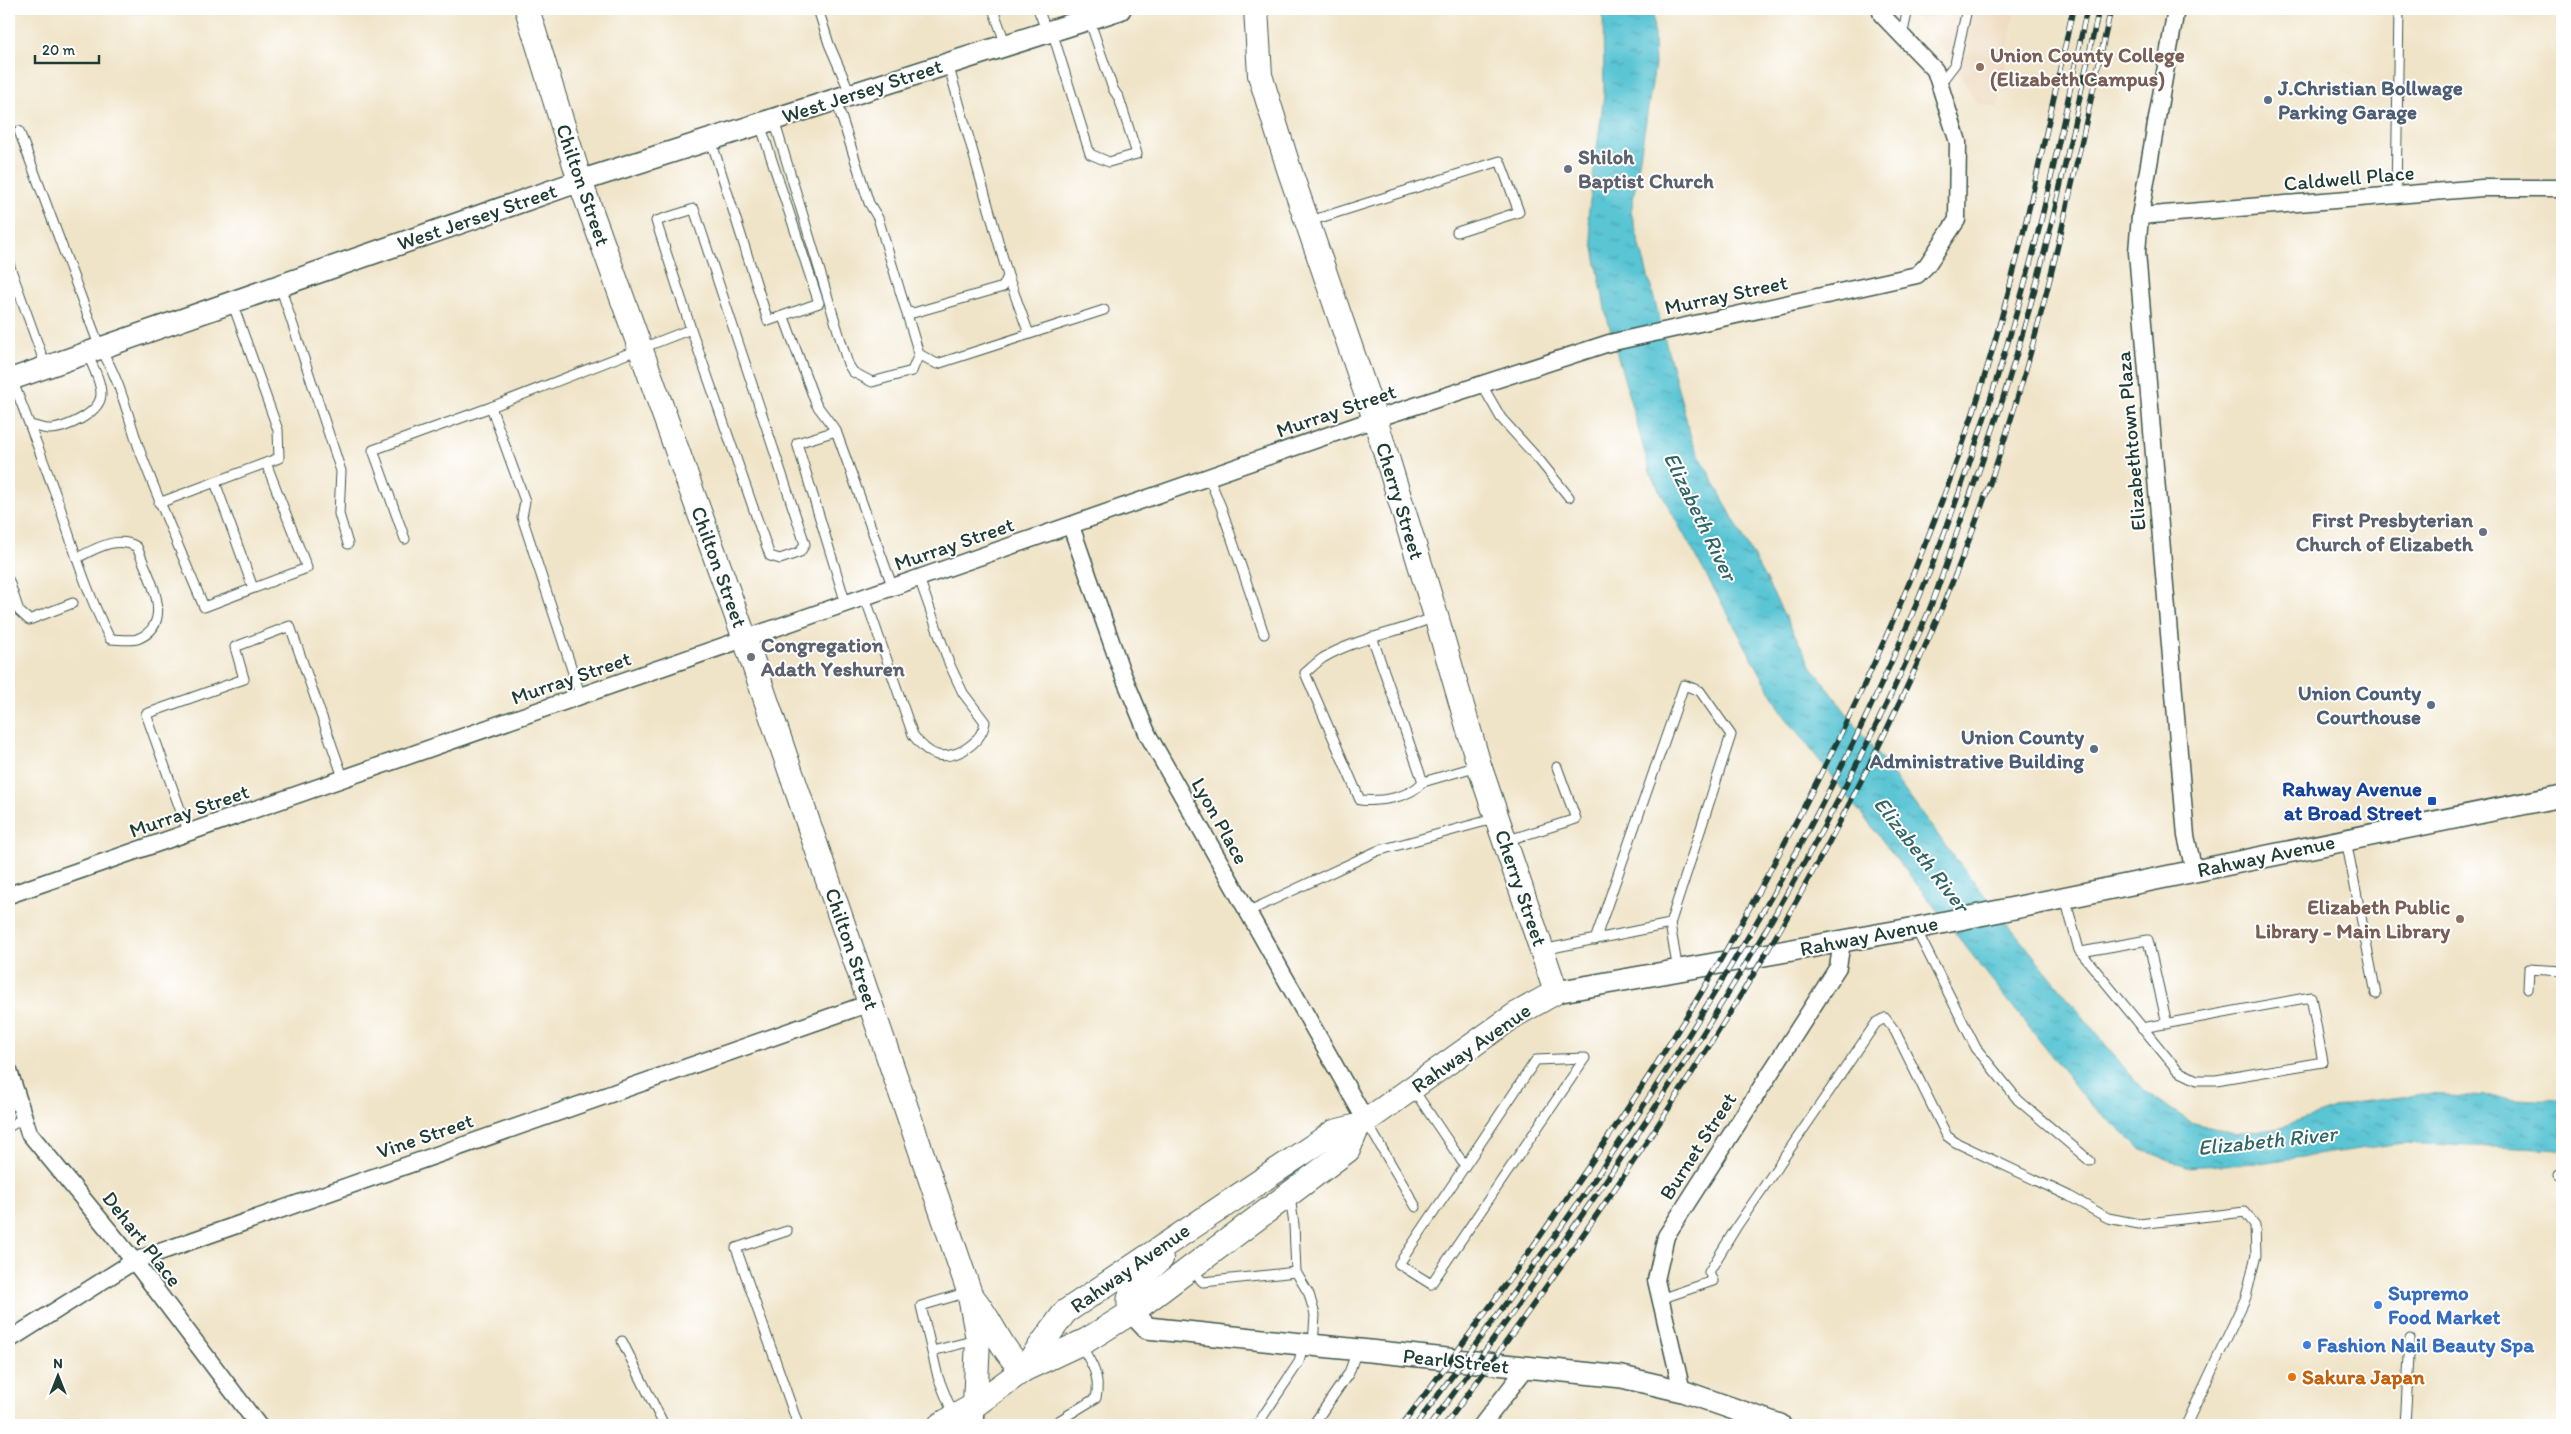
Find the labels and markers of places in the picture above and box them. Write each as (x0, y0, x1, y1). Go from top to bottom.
place label: Union County College (Elizabeth Campus) (1990, 42, 2185, 92)
marker: Union County College (Elizabeth Campus) (1974, 61, 1986, 73)
place label: J.Christian Bollwage Parking Garage (2277, 75, 2463, 125)
marker: J.Christian Bollwage Parking Garage (2262, 94, 2274, 106)
place label: Shiloh Baptist Church (1578, 144, 1714, 194)
marker: Shiloh Baptist Church (1562, 163, 1574, 175)
place label: First Presbyterian Church of Elizabeth (2296, 507, 2474, 556)
marker: First Presbyterian Church of Elizabeth (2477, 526, 2489, 538)
place label: Congregation Adath Yeshuren (760, 632, 905, 681)
marker: Congregation Adath Yeshuren (745, 651, 757, 663)
place label: Union County Courthouse (2298, 680, 2421, 729)
marker: Union County Courthouse (2425, 699, 2437, 711)
place label: Union County Administrative Building (1869, 724, 2085, 774)
marker: Union County Administrative Building (2088, 743, 2100, 755)
place label: Rahway Avenue at Broad Street (2282, 776, 2422, 825)
marker: Rahway Avenue at Broad Street (2426, 795, 2438, 807)
place label: Elizabeth Public Library - Main Library (2255, 894, 2450, 944)
marker: Elizabeth Public Library - Main Library (2454, 913, 2466, 925)
place label: Supremo Food Market (2388, 1280, 2500, 1329)
marker: Supremo Food Market (2372, 1299, 2384, 1311)
place label: Fashion Nail Beauty Spa (2317, 1332, 2535, 1358)
marker: Fashion Nail Beauty Spa (2301, 1339, 2313, 1351)
place label: Sakura Japan (2302, 1364, 2425, 1390)
marker: Sakura Japan (2286, 1371, 2298, 1383)

